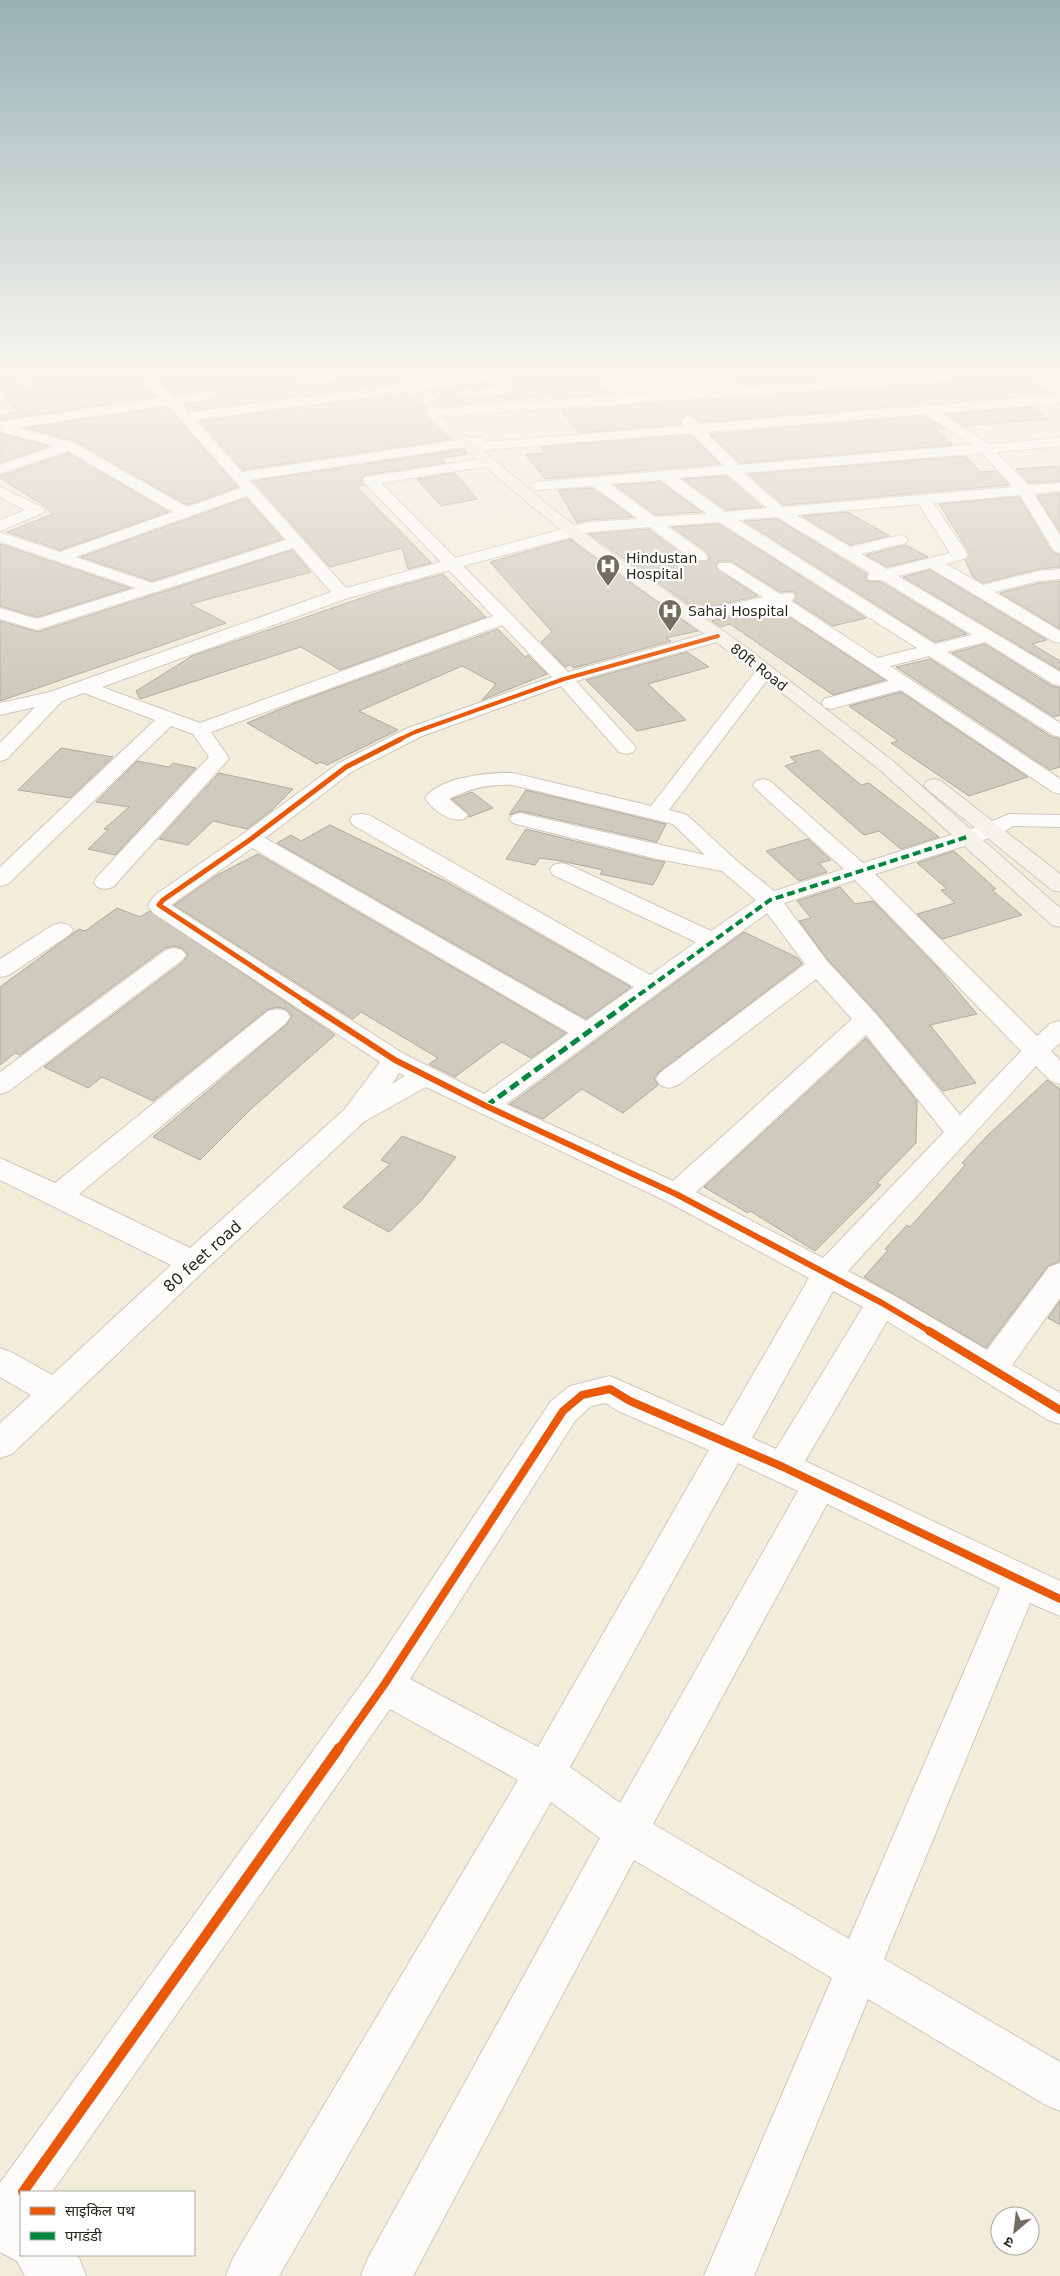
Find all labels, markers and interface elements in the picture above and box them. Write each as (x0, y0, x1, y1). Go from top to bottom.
place label: Hindustan Hospital (626, 550, 697, 582)
hospital icon: Hindustan Hospital (595, 553, 621, 587)
hospital icon: Sahaj Hospital (657, 598, 683, 632)
place label: Sahaj Hospital (688, 603, 788, 619)
street label: 80ft Road (727, 640, 791, 694)
street label: 80 feet road (160, 1216, 245, 1296)
legend (20, 2191, 195, 2256)
text: साइकिल पथ (65, 2202, 135, 2220)
north arrow (990, 2206, 1040, 2256)
text: पगडंडी (65, 2227, 103, 2245)
text: उ (1001, 2233, 1016, 2251)

